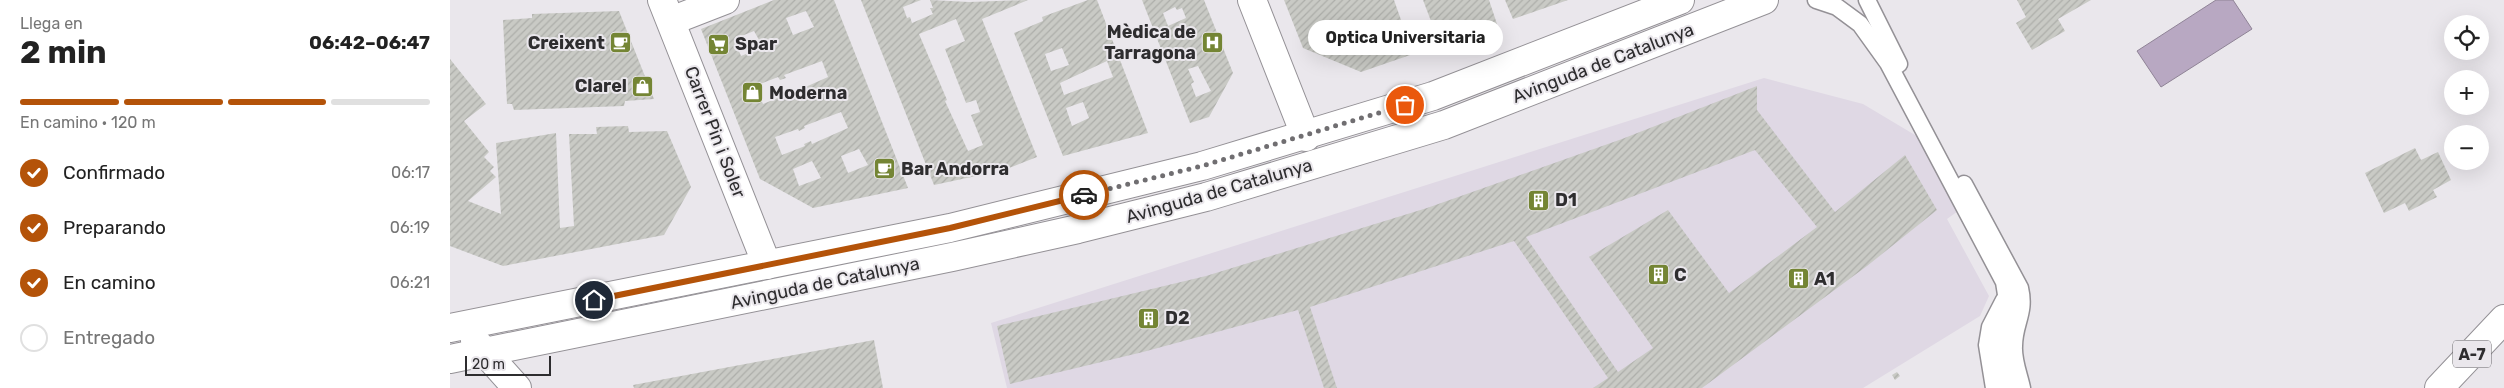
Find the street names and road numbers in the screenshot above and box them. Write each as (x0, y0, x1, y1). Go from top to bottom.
street label: Avinguda de Catalunya (1509, 18, 1697, 108)
street label: Carrer Pin i Soler (680, 63, 750, 201)
street label: Avinguda de Catalunya (1123, 154, 1315, 228)
street label: Avinguda de Catalunya (728, 252, 922, 314)
road number: A-7 (2453, 340, 2491, 368)

